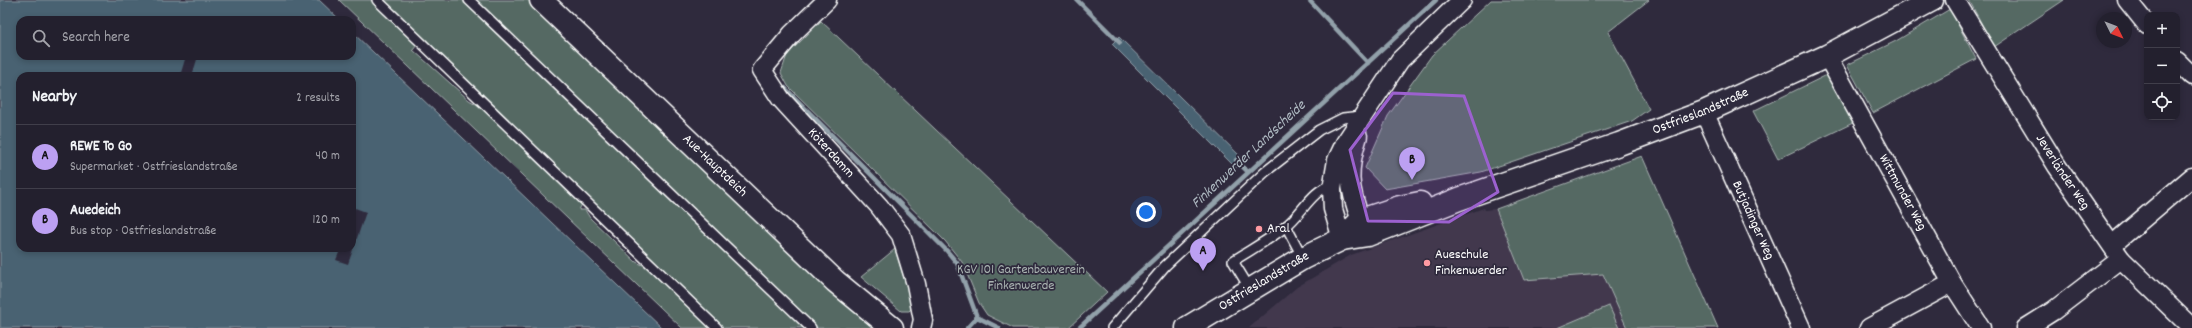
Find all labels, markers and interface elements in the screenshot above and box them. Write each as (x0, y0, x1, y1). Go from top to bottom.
north arrow (2096, 12, 2132, 48)
map controls (2144, 12, 2180, 120)
button: + (2144, 12, 2180, 48)
search box (16, 16, 356, 60)
icon: search (30, 27, 52, 49)
text: Search here (62, 27, 130, 49)
button: − (2144, 48, 2180, 84)
street label: Ostfrieslandstraße (1650, 83, 1752, 141)
button: locate (2144, 84, 2180, 120)
text: Nearby (32, 86, 76, 110)
text: 2 results (296, 89, 340, 108)
water label: Finkenwerder Landscheide (1187, 95, 1312, 214)
street label: Köterdamm (803, 124, 859, 183)
street label: Aue-Hauptdeich (677, 130, 752, 202)
street label: Jeverländer Weg (2030, 131, 2094, 214)
text: REWE To Go (70, 136, 132, 158)
text: A (41, 147, 49, 166)
text: 40 m (316, 147, 340, 166)
pin: B (1399, 147, 1425, 180)
street label: Wittmunder Weg (1873, 151, 1931, 235)
text: Supermarket · Ostfrieslandstraße (70, 158, 238, 177)
street label: Butjadinger Weg (1726, 178, 1779, 263)
text: Auedeich (70, 200, 121, 222)
your location (1136, 202, 1156, 222)
text: B (42, 211, 48, 230)
text: 120 m (312, 211, 340, 230)
place label: Aral (1267, 219, 1290, 239)
text: Bus stop · Ostfrieslandstraße (70, 222, 216, 241)
marker: Aral (1254, 224, 1264, 234)
pin: A (1190, 238, 1216, 271)
place label: Aueschule Finkenwerder (1435, 245, 1508, 281)
street label: Ostfrieslandstraße (1215, 246, 1313, 317)
marker: Aueschule Finkenwerder (1422, 258, 1432, 268)
park label: KGV 101 Gartenbauverein Finkenwerde (957, 260, 1085, 296)

